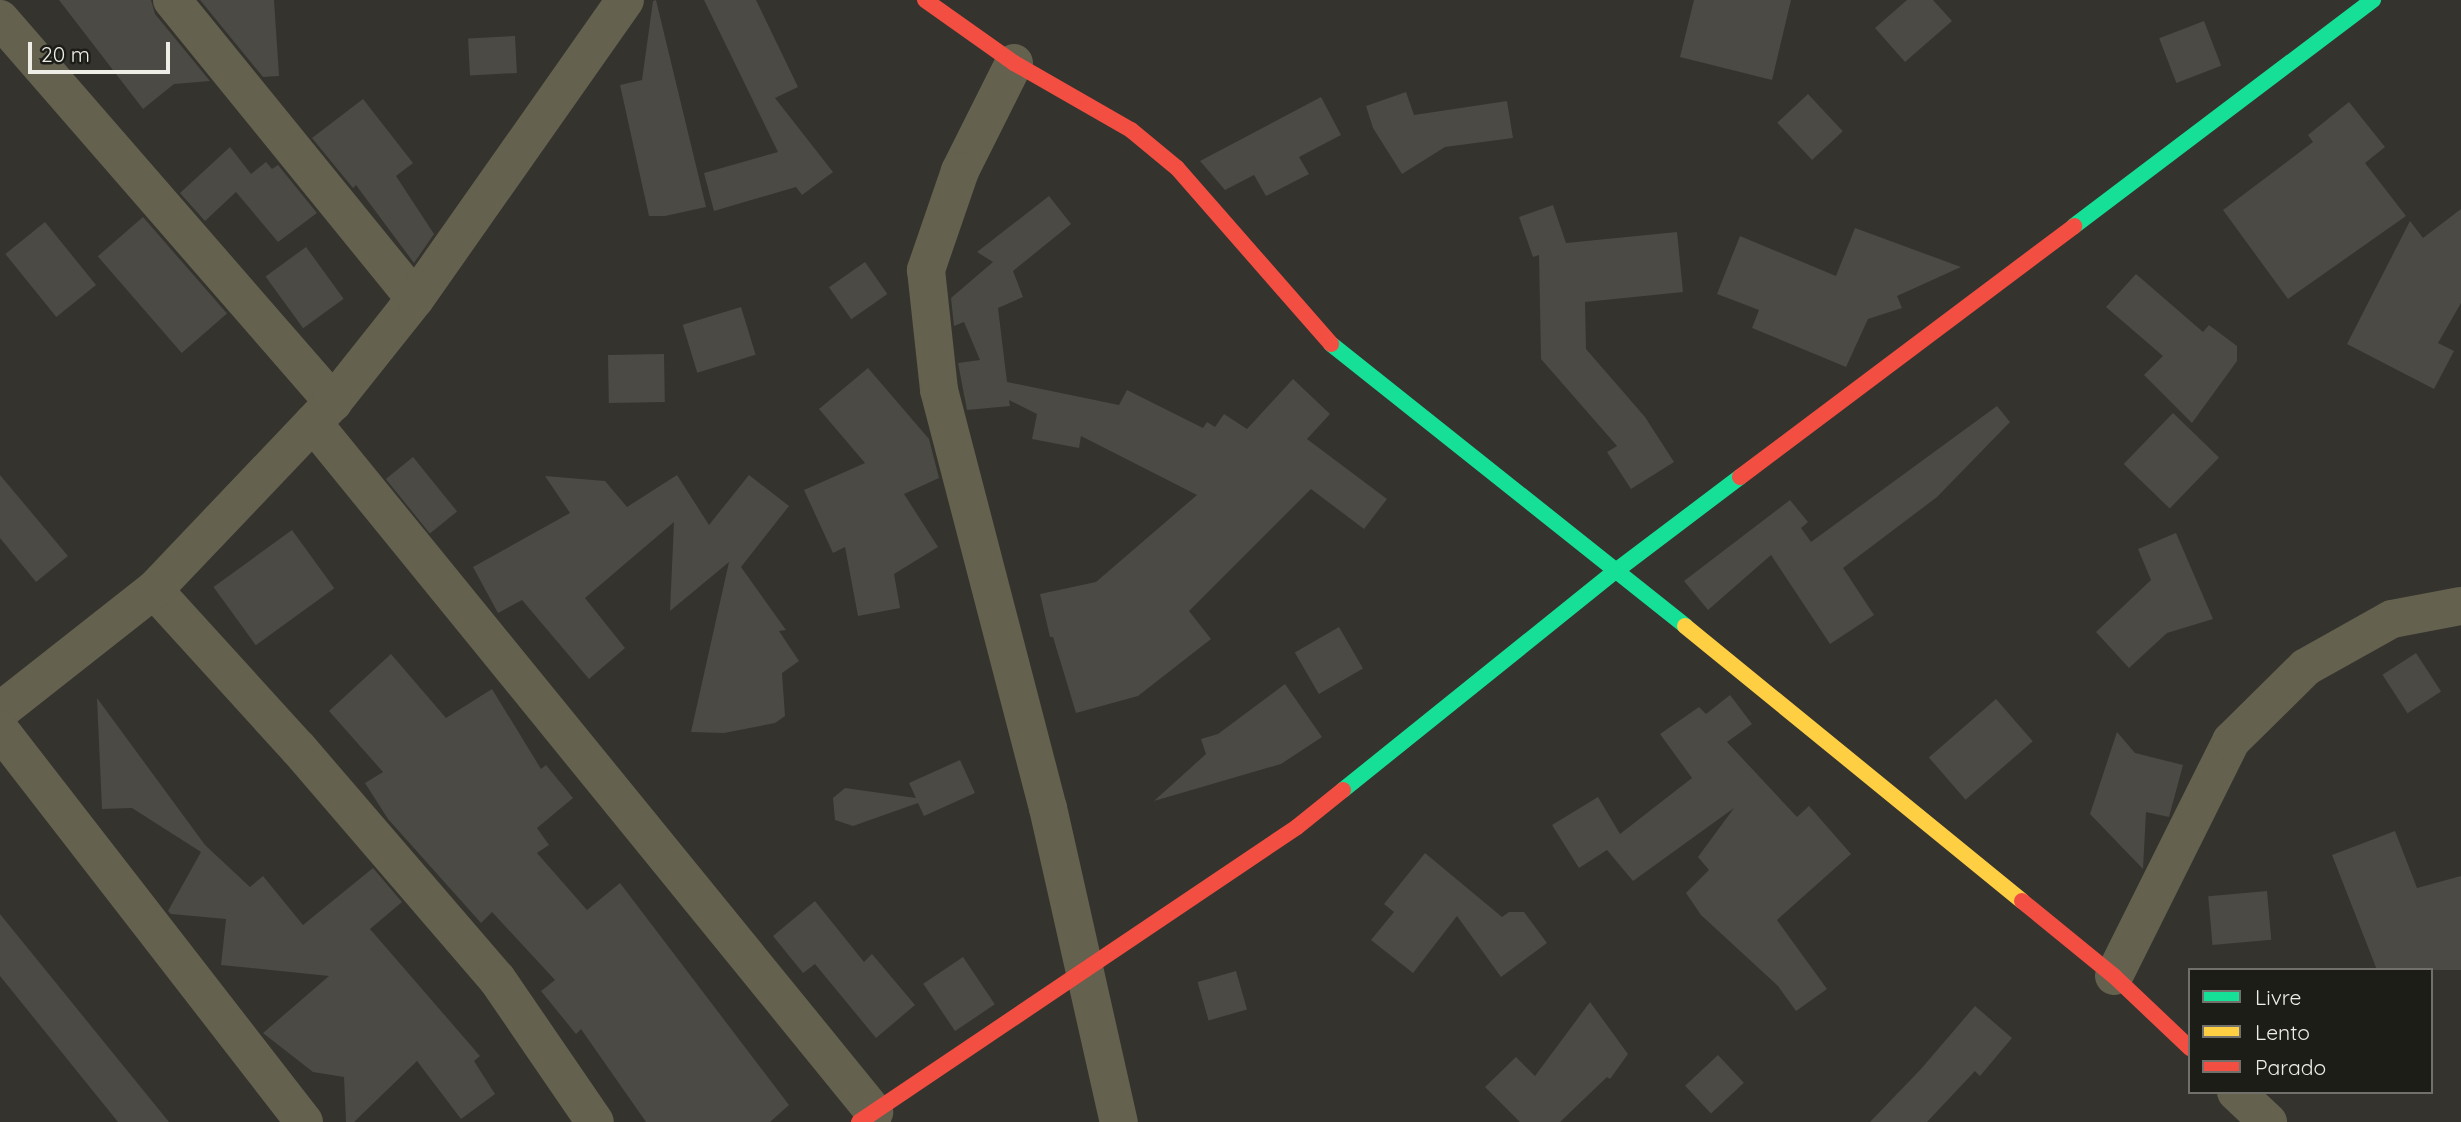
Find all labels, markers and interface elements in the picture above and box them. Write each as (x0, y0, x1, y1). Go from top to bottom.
scale bar (32, 28, 173, 72)
text: 20 m (41, 41, 90, 67)
legend (2188, 968, 2433, 1094)
text: Livre (2255, 984, 2301, 1010)
text: Lento (2255, 1019, 2310, 1045)
text: Parado (2255, 1054, 2326, 1080)

